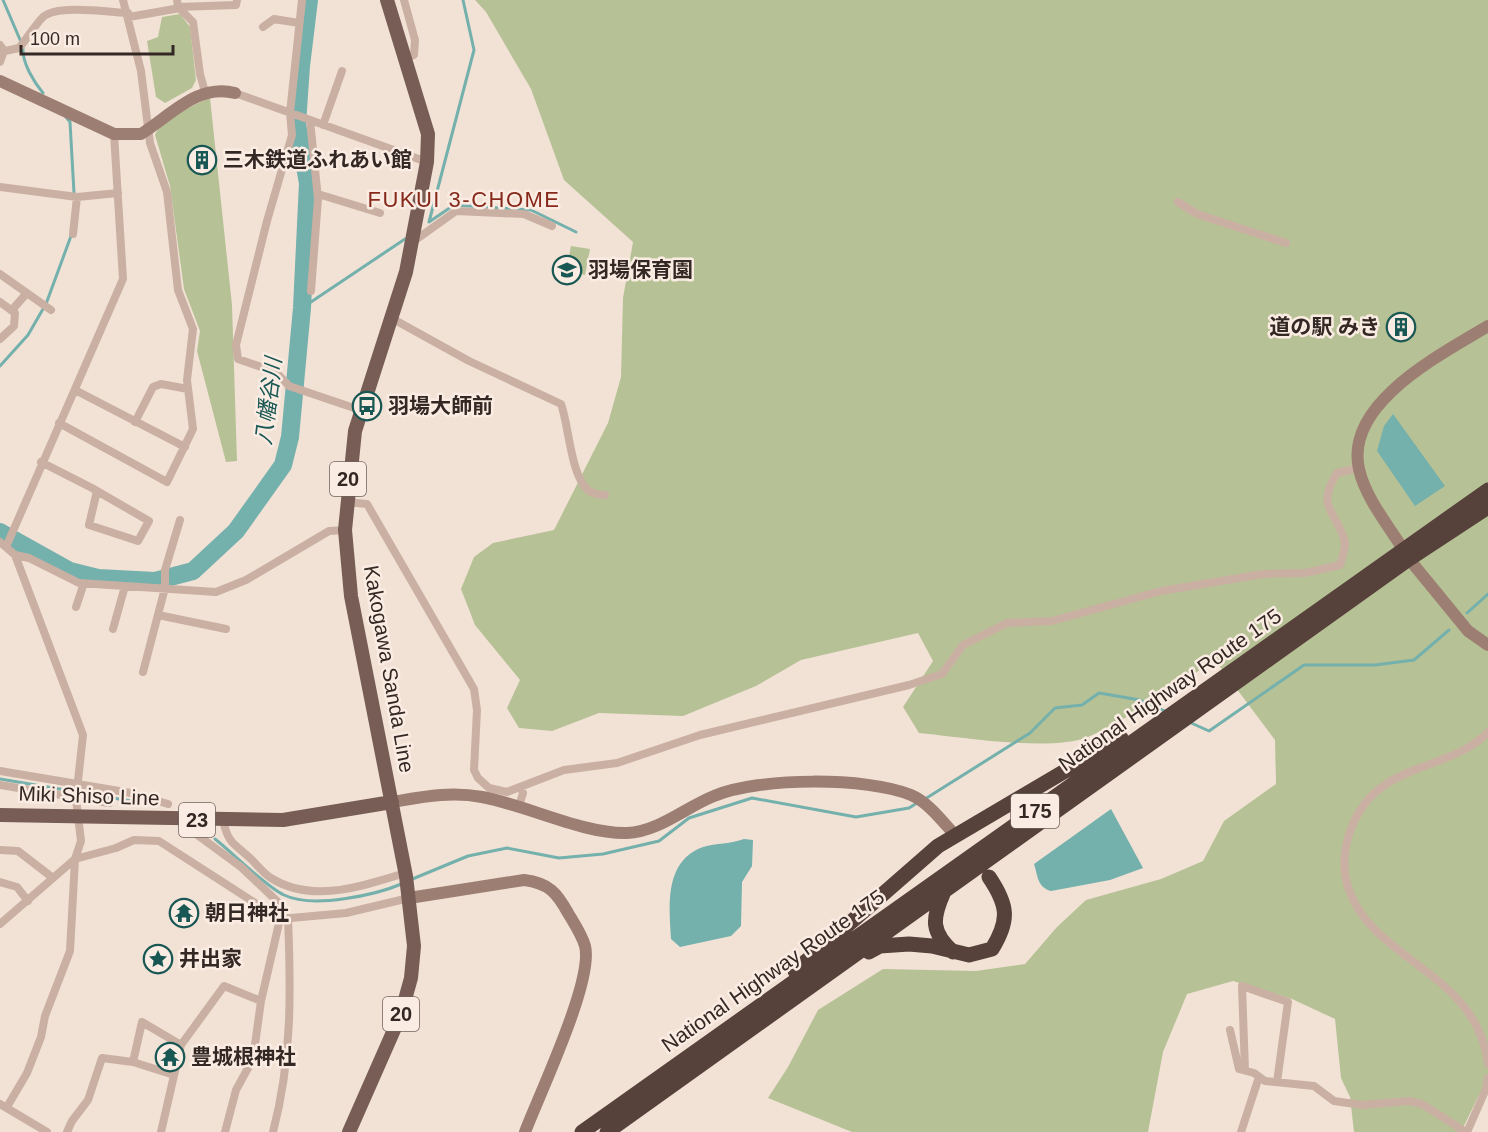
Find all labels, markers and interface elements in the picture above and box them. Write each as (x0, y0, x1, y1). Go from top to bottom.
scale bar (21, 18, 172, 56)
text: 100 m (30, 29, 80, 49)
building icon: 三木鉄道ふれあい館 (186, 144, 218, 176)
place label: 三木鉄道ふれあい館 (223, 148, 412, 171)
district label: FUKUI 3-CHOME (367, 187, 561, 212)
school or university icon: 羽場保育園 (551, 254, 583, 286)
place label: 羽場保育園 (588, 258, 693, 281)
building icon: 道の駅 みき (1385, 311, 1417, 343)
place label: 道の駅 みき (1269, 315, 1380, 338)
water label: 八幡谷川 (251, 354, 287, 446)
bus stop icon: 羽場大師前 (351, 390, 383, 422)
place label: 羽場大師前 (388, 394, 493, 417)
road number: 20 (330, 462, 366, 496)
street label: Kakogawa Sanda Line (360, 563, 419, 774)
street label: National Highway Route 175 (1054, 604, 1285, 775)
street label: Miki Shiso Line (18, 782, 160, 809)
road number: 175 (1011, 794, 1059, 828)
road number: 23 (179, 803, 215, 837)
street label: National Highway Route 175 (657, 885, 888, 1056)
temple icon: 朝日神社 (168, 897, 200, 929)
place label: 朝日神社 (205, 901, 289, 924)
place icon: 井出家 (142, 943, 174, 975)
place label: 井出家 (179, 947, 242, 970)
road number: 20 (383, 997, 419, 1031)
temple icon: 豊城根神社 (154, 1041, 186, 1073)
place label: 豊城根神社 (191, 1045, 296, 1068)

